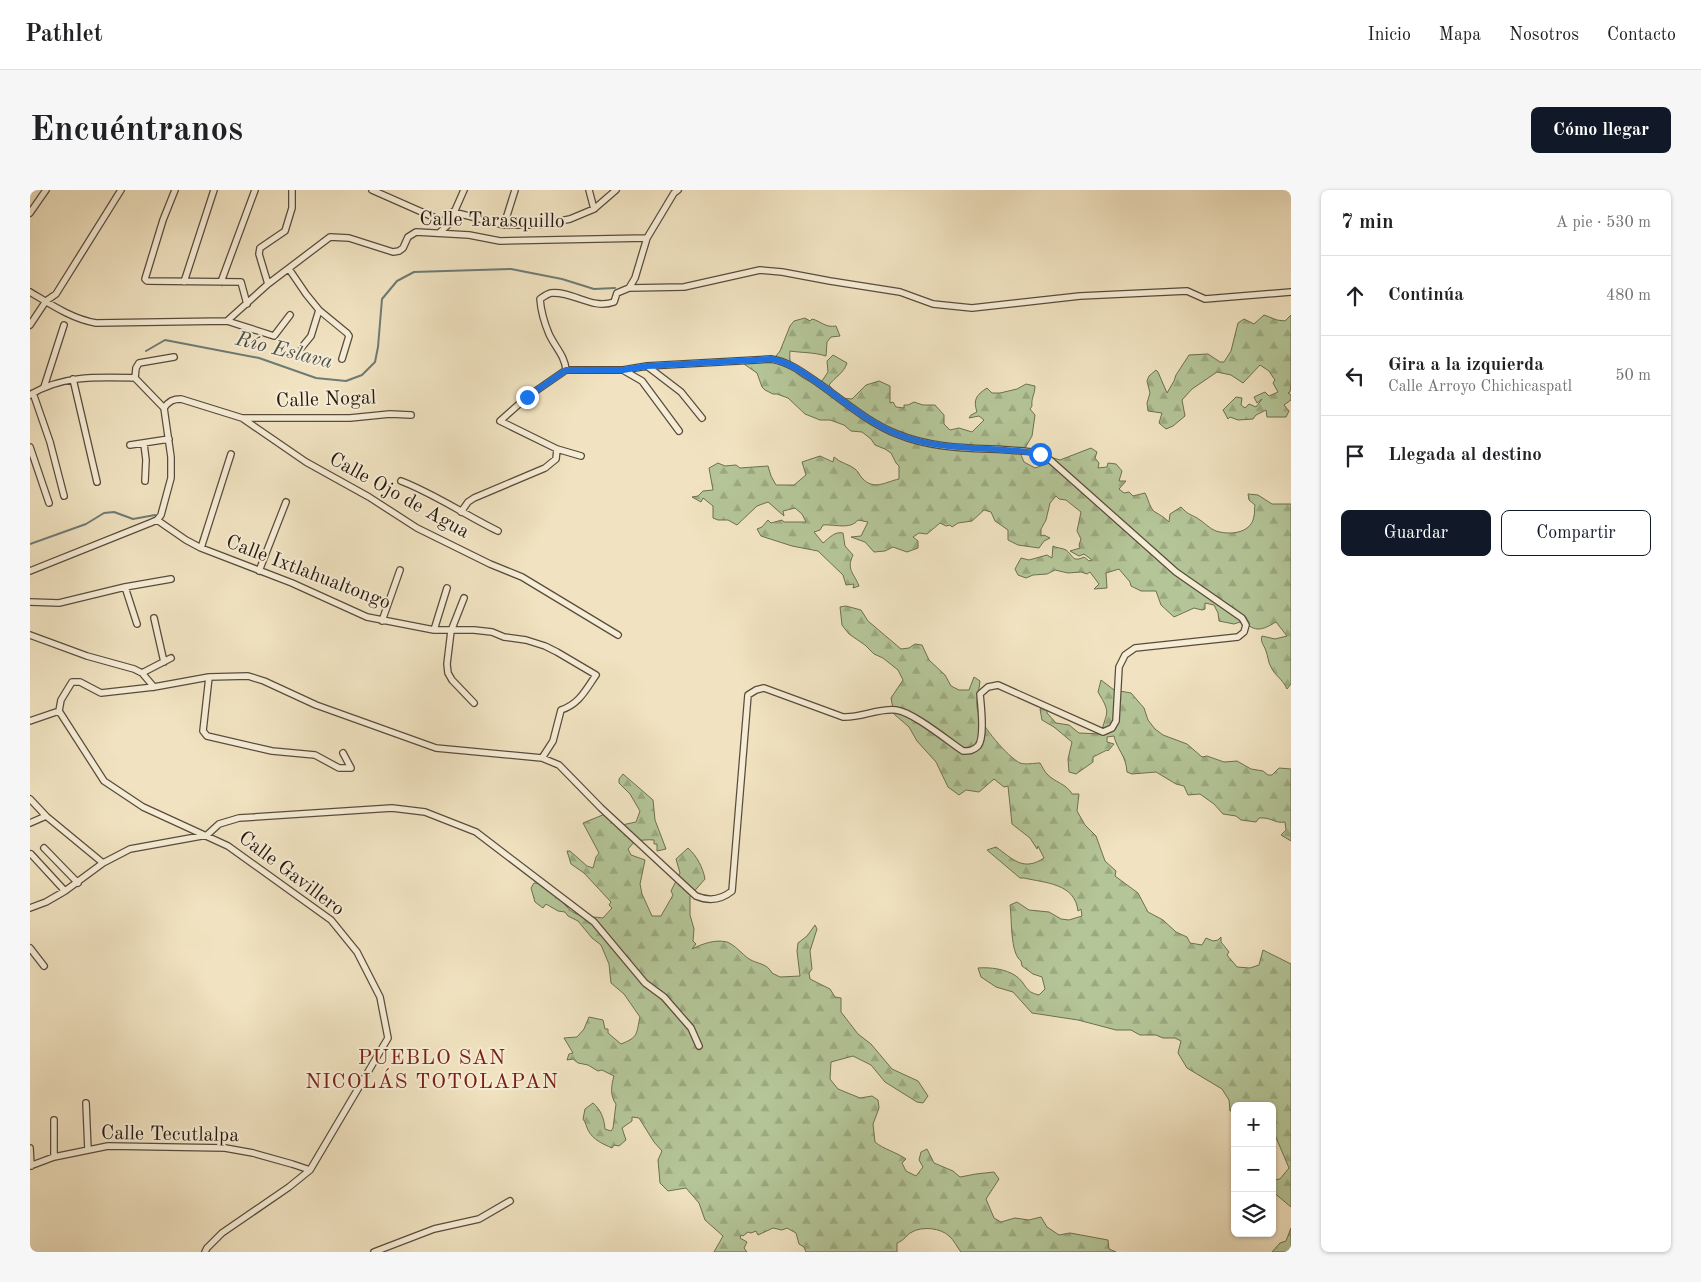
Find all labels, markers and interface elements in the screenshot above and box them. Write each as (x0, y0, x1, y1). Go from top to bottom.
text: Pathlet (25, 23, 103, 47)
text: Inicio (1368, 26, 1411, 44)
text: Mapa (1439, 26, 1481, 44)
text: Nosotros (1509, 26, 1579, 44)
text: Contacto (1607, 26, 1676, 44)
button: Cómo llegar (1531, 107, 1671, 153)
text: Encuéntranos (30, 113, 243, 148)
street label: Calle Tarasquillo (419, 210, 565, 232)
text: 7 min (1341, 212, 1394, 233)
text: A pie · 530 m (1556, 215, 1651, 231)
icon: ahead (1341, 282, 1369, 310)
text: Continúa (1388, 286, 1464, 305)
text: 480 m (1606, 288, 1651, 304)
water label: Río Eslava (232, 329, 335, 373)
text: Gira a la izquierda (1388, 356, 1544, 375)
icon: left (1341, 362, 1369, 390)
text: 50 m (1615, 368, 1651, 384)
text: Calle Arroyo Chichicaspatl (1388, 379, 1572, 395)
route end (516, 386, 539, 409)
street label: Calle Nogal (276, 388, 376, 412)
icon: arrive (1341, 442, 1369, 470)
route start (1029, 443, 1052, 466)
text: Llegada al destino (1388, 446, 1542, 465)
street label: Calle Ojo de Agua (326, 449, 472, 543)
button: Guardar (1341, 510, 1491, 556)
button: Compartir (1501, 510, 1651, 556)
street label: Calle Ixtlahualtongo (223, 532, 393, 614)
street label: Calle Gavillero (234, 828, 348, 920)
district label: PUEBLO SAN NICOLÁS TOTOLAPAN (305, 1048, 559, 1093)
map controls (1231, 1102, 1276, 1237)
button: + (1231, 1102, 1276, 1147)
street label: Calle Tecutlalpa (101, 1124, 239, 1146)
button: − (1231, 1147, 1276, 1192)
button: layers (1231, 1192, 1276, 1237)

